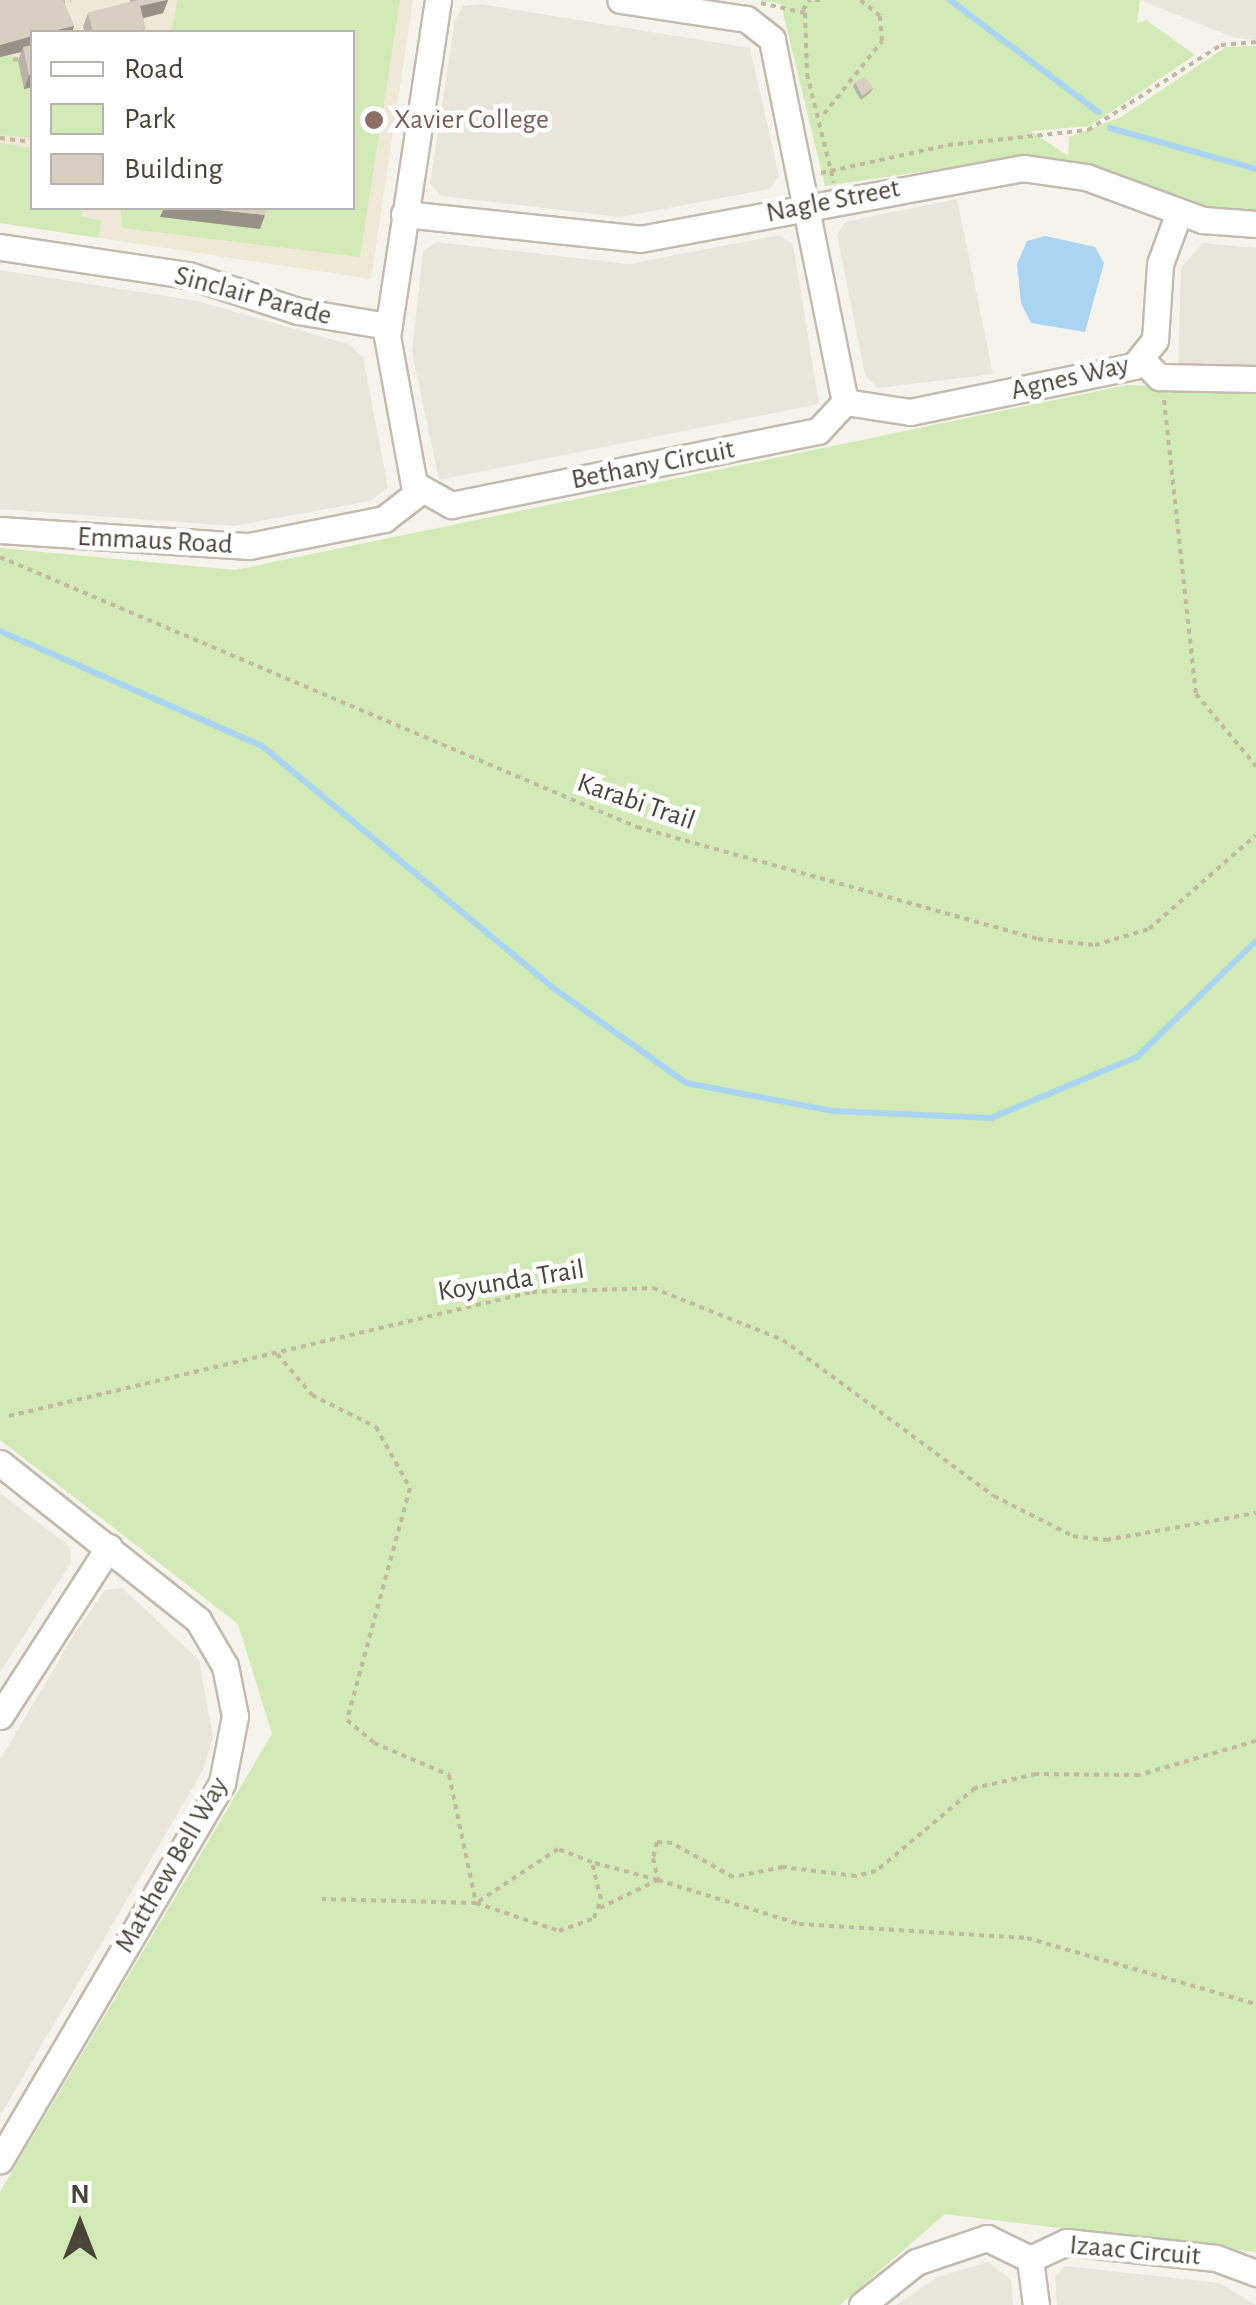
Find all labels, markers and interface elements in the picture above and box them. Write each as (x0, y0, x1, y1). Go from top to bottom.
legend (30, 30, 355, 210)
text: Road (124, 54, 184, 84)
place label: Xavier College (394, 103, 549, 137)
text: Park (124, 104, 176, 134)
marker: Xavier College (363, 109, 385, 131)
text: Building (124, 154, 223, 184)
street label: Nagle Street (763, 172, 903, 230)
street label: Sinclair Parade (171, 259, 335, 333)
street label: Agnes Way (1008, 348, 1132, 408)
street label: Bethany Circuit (569, 433, 737, 497)
street label: Emmaus Road (76, 520, 234, 562)
street label: Karabi Trail (573, 766, 699, 838)
street label: Koyunda Trail (435, 1253, 587, 1309)
street label: Matthew Bell Way (108, 1771, 236, 1959)
north arrow (30, 2175, 130, 2275)
text: N (70, 2181, 90, 2209)
street label: Izaac Circuit (1068, 2229, 1202, 2273)

